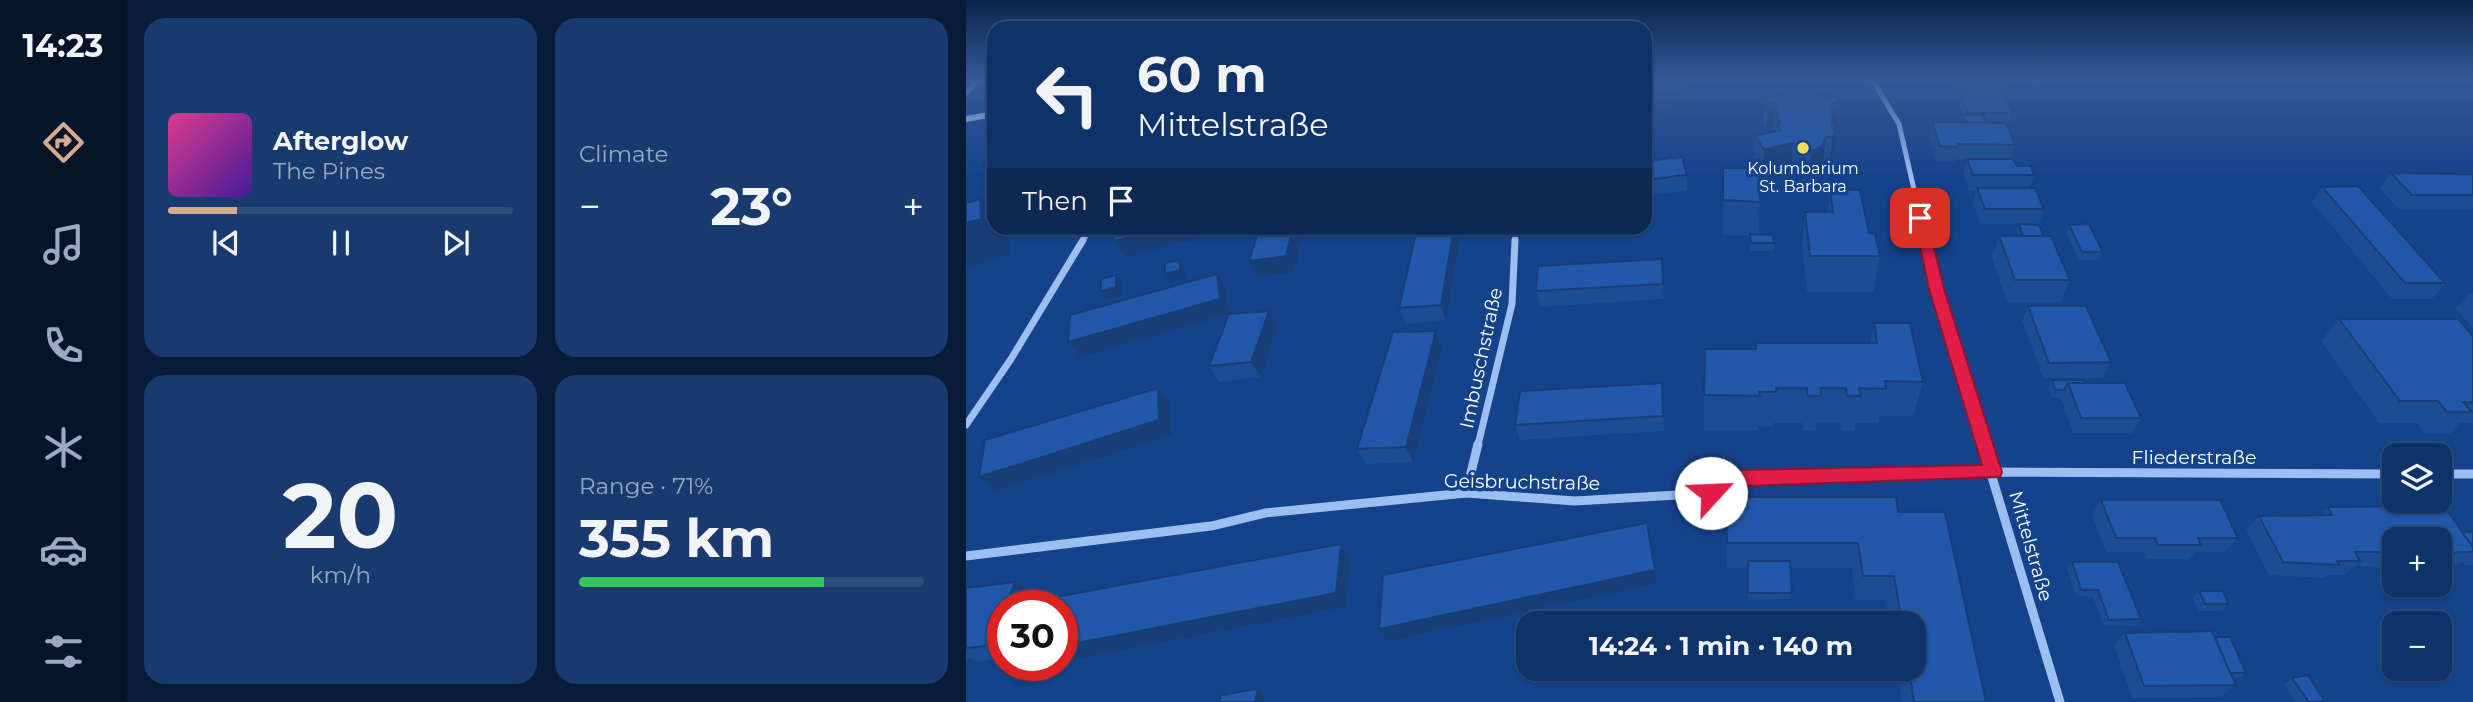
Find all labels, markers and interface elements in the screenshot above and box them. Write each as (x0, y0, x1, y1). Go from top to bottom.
text: 14:23 (22, 26, 104, 65)
text: 60 m (1137, 45, 1267, 104)
icon: left (1022, 49, 1113, 140)
text: Mittelstraße (1137, 105, 1329, 144)
icon: directions (39, 118, 88, 167)
text: Afterglow (273, 125, 408, 157)
text: Climate (579, 140, 668, 168)
marker: Kolumbarium St. Barbara (1795, 140, 1811, 156)
text: The Pines (273, 157, 385, 185)
place label: Kolumbarium St. Barbara (1747, 159, 1859, 196)
text: 23° (710, 175, 793, 238)
icon: arrive (1102, 182, 1140, 220)
text: − (579, 183, 601, 230)
text: + (902, 183, 924, 230)
text: Then (1022, 185, 1088, 217)
pin (1890, 188, 1950, 248)
icon: arrive (1901, 199, 1939, 237)
icon: music (39, 220, 88, 269)
icon: previous (207, 224, 245, 262)
icon: pause (322, 224, 360, 262)
icon: next (437, 224, 475, 262)
street label: Imbuschstraße (1455, 285, 1507, 431)
icon: phone (39, 321, 88, 370)
icon: climate (39, 423, 88, 472)
map controls (2382, 443, 2452, 681)
button: layers (2382, 443, 2452, 513)
street label: Fliederstraße (2132, 446, 2256, 469)
position arrow (1674, 456, 1748, 530)
text: 20 (283, 460, 398, 571)
street label: Geisbruchstraße (1444, 469, 1600, 495)
text: Range · 71% (579, 472, 713, 500)
street label: Mittelstraße (2004, 488, 2058, 604)
text: 355 km (579, 507, 774, 570)
icon: car (39, 525, 88, 574)
button: + (2382, 527, 2452, 597)
text: km/h (310, 561, 371, 589)
speed limit sign: 30 (987, 590, 1078, 681)
button: − (2382, 611, 2452, 681)
icon: filters (39, 627, 88, 676)
text: 14:24 · 1 min · 140 m (1589, 630, 1853, 662)

